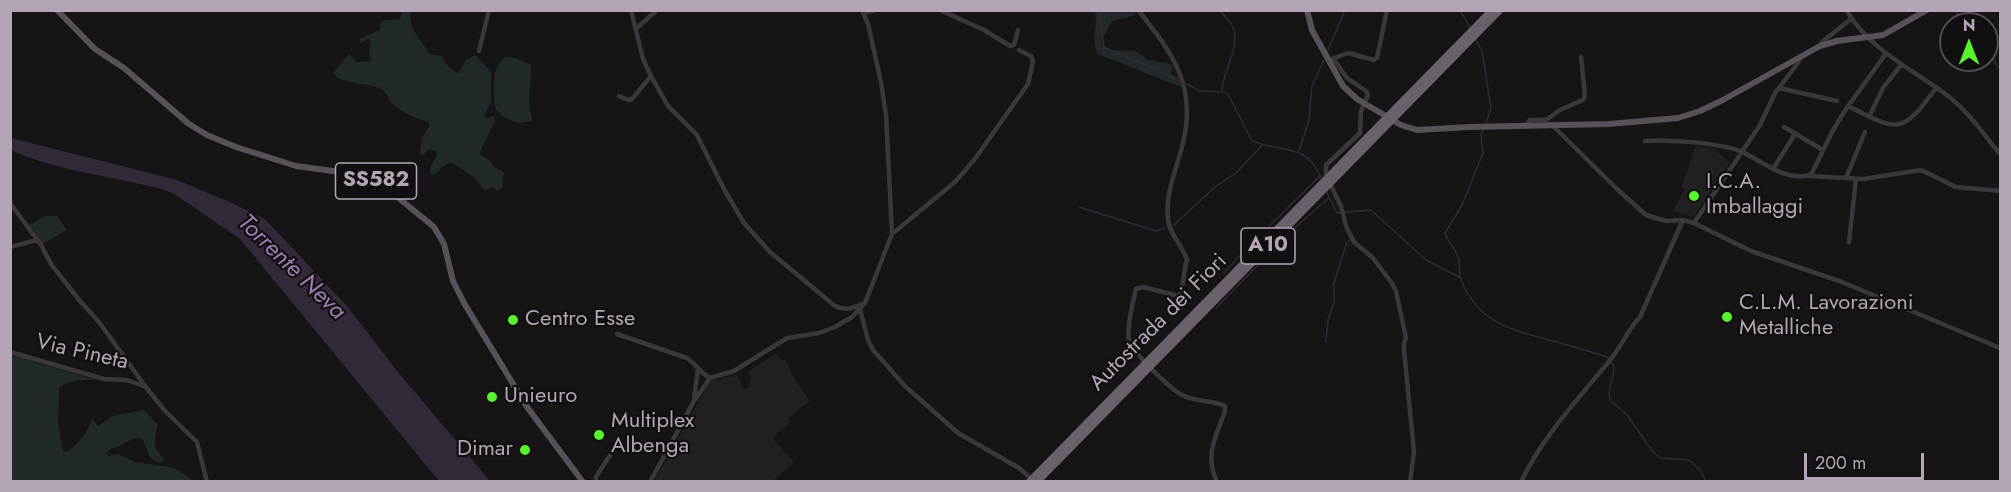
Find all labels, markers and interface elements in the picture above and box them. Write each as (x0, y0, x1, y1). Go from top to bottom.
north arrow (1939, 12, 1999, 72)
text: N (1963, 14, 1975, 37)
road number: SS582 (336, 163, 416, 199)
place label: I.C.A. Imballaggi (1706, 170, 1803, 222)
marker: I.C.A. Imballaggi (1687, 189, 1701, 203)
water label: Torrente Neva (231, 209, 351, 327)
road number: A10 (1241, 228, 1295, 264)
street label: Autostrada dei Fiori (1085, 249, 1233, 397)
place label: C.L.M. Lavorazioni Metalliche (1739, 291, 1914, 342)
place label: Centro Esse (525, 307, 635, 333)
marker: C.L.M. Lavorazioni Metalliche (1720, 310, 1734, 324)
marker: Centro Esse (506, 313, 520, 327)
street label: Via Pineta (33, 330, 131, 376)
place label: Unieuro (504, 384, 577, 410)
marker: Unieuro (485, 390, 499, 404)
place label: Multiplex Albenga (611, 409, 694, 460)
marker: Multiplex Albenga (592, 428, 606, 442)
place label: Dimar (457, 437, 513, 463)
scale bar (1807, 441, 1927, 479)
marker: Dimar (518, 443, 532, 457)
text: 200 m (1815, 450, 1866, 476)

